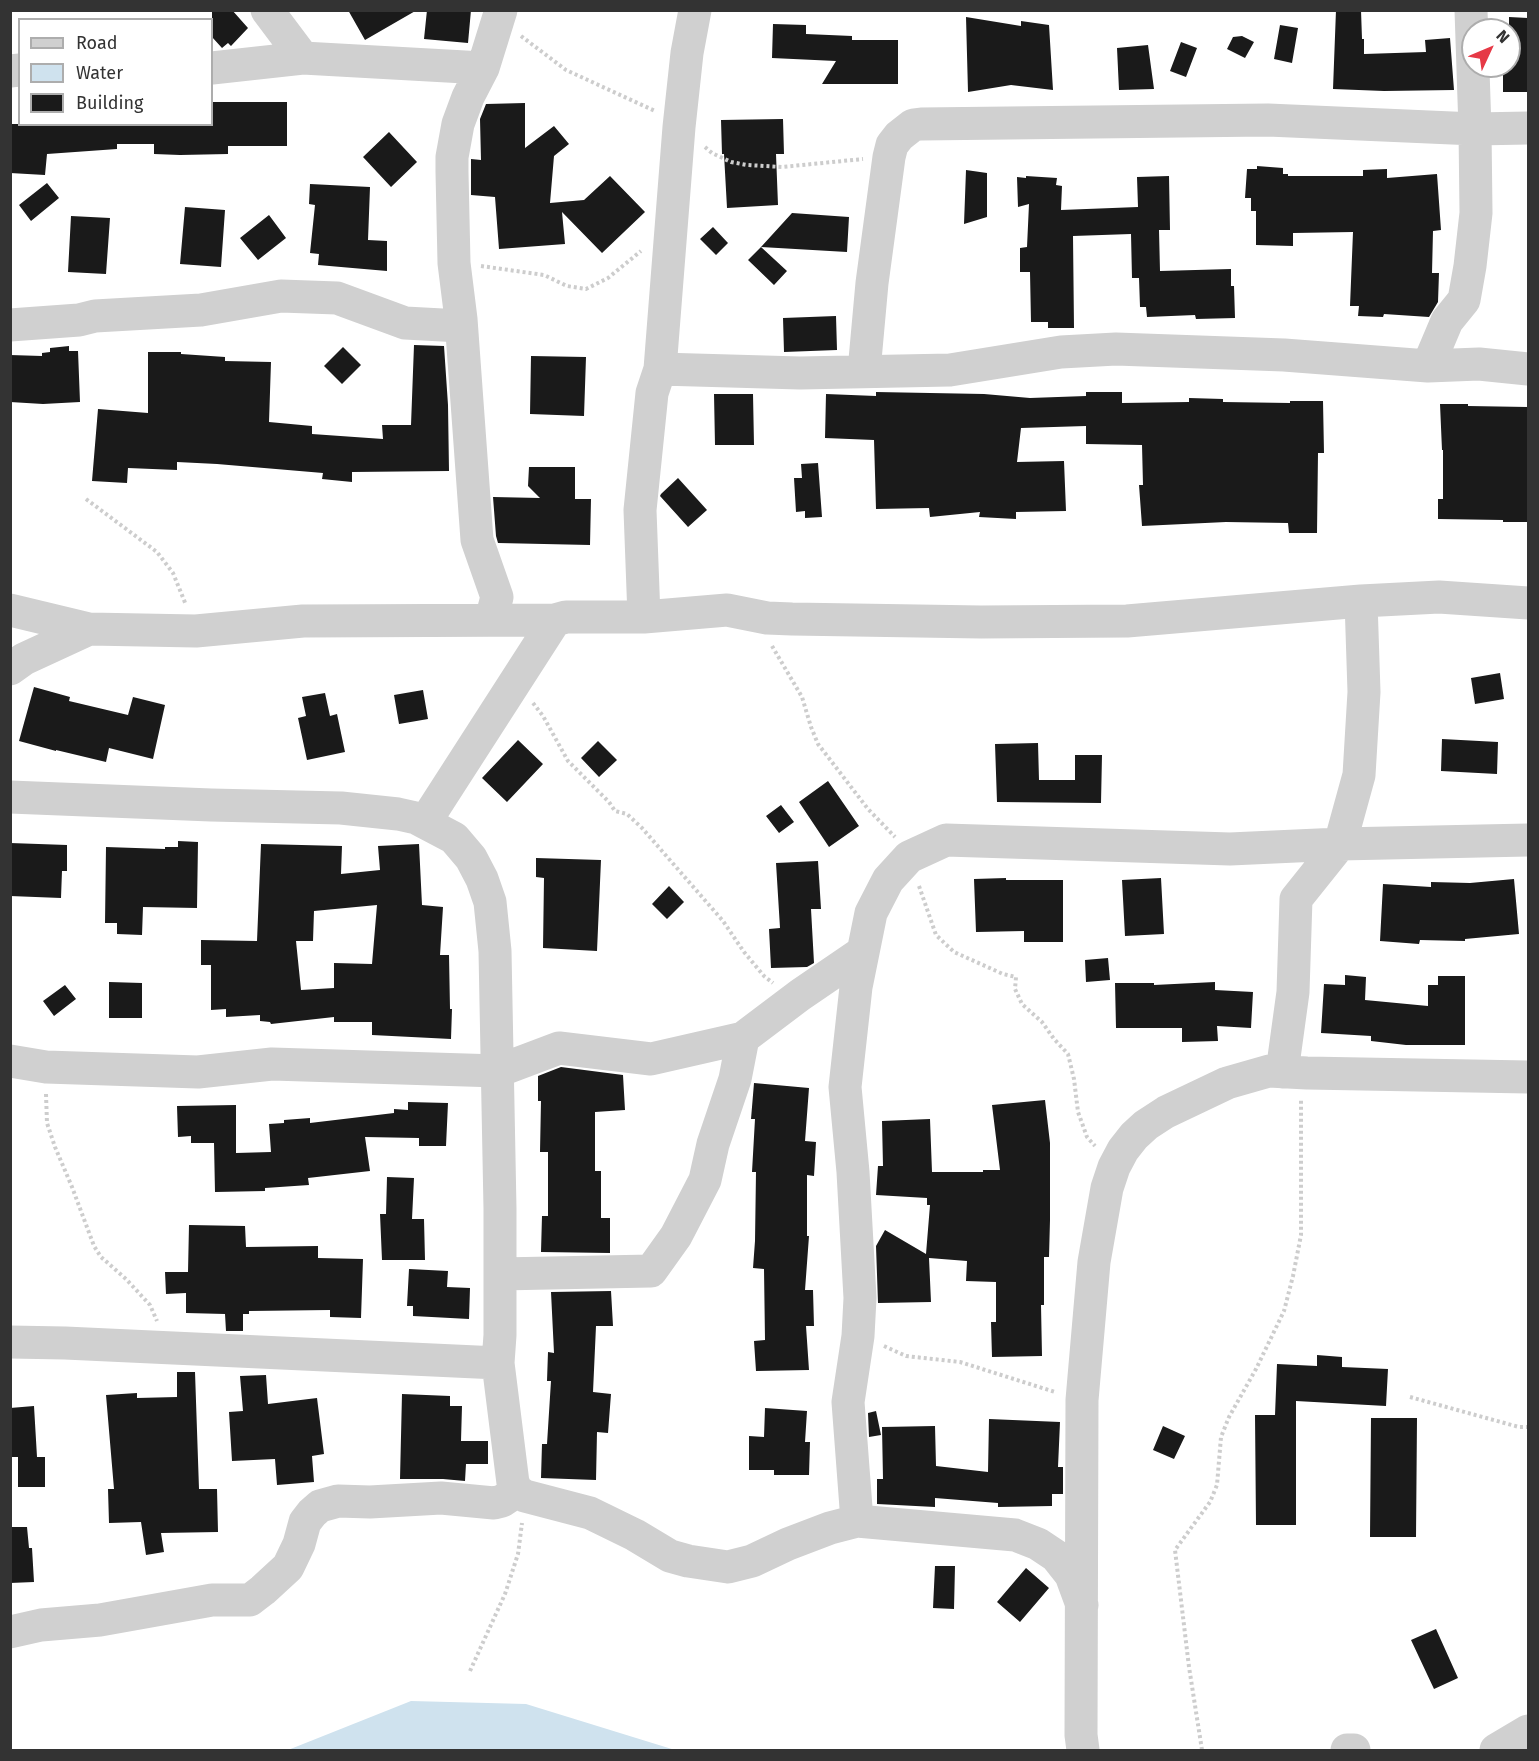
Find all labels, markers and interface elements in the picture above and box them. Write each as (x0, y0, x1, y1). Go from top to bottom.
legend (18, 18, 213, 126)
north arrow (1461, 18, 1521, 78)
text: N (1492, 26, 1513, 47)
text: Road (76, 32, 118, 54)
text: Water (76, 62, 123, 84)
text: Building (76, 92, 143, 114)

